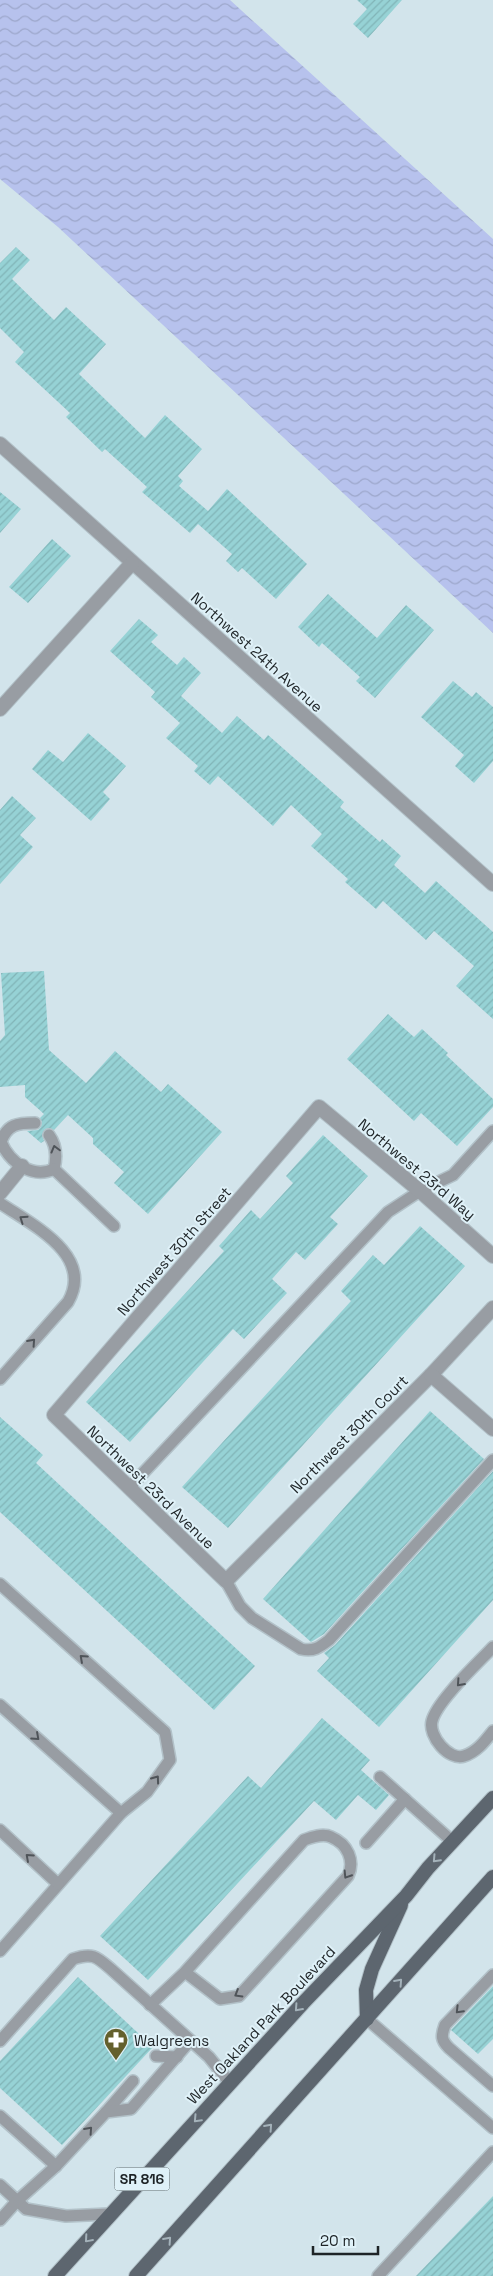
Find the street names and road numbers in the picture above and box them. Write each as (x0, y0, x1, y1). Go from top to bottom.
street label: Northwest 24th Avenue (187, 588, 327, 716)
street label: Northwest 23rd Way (354, 1114, 480, 1224)
street label: Northwest 30th Street (113, 1183, 235, 1319)
street label: Northwest 30th Court (286, 1371, 412, 1497)
street label: Northwest 23rd Avenue (83, 1421, 219, 1553)
street label: West Oakland Park Boulevard (183, 1942, 339, 2108)
road number: SR 816 (114, 2168, 170, 2190)

